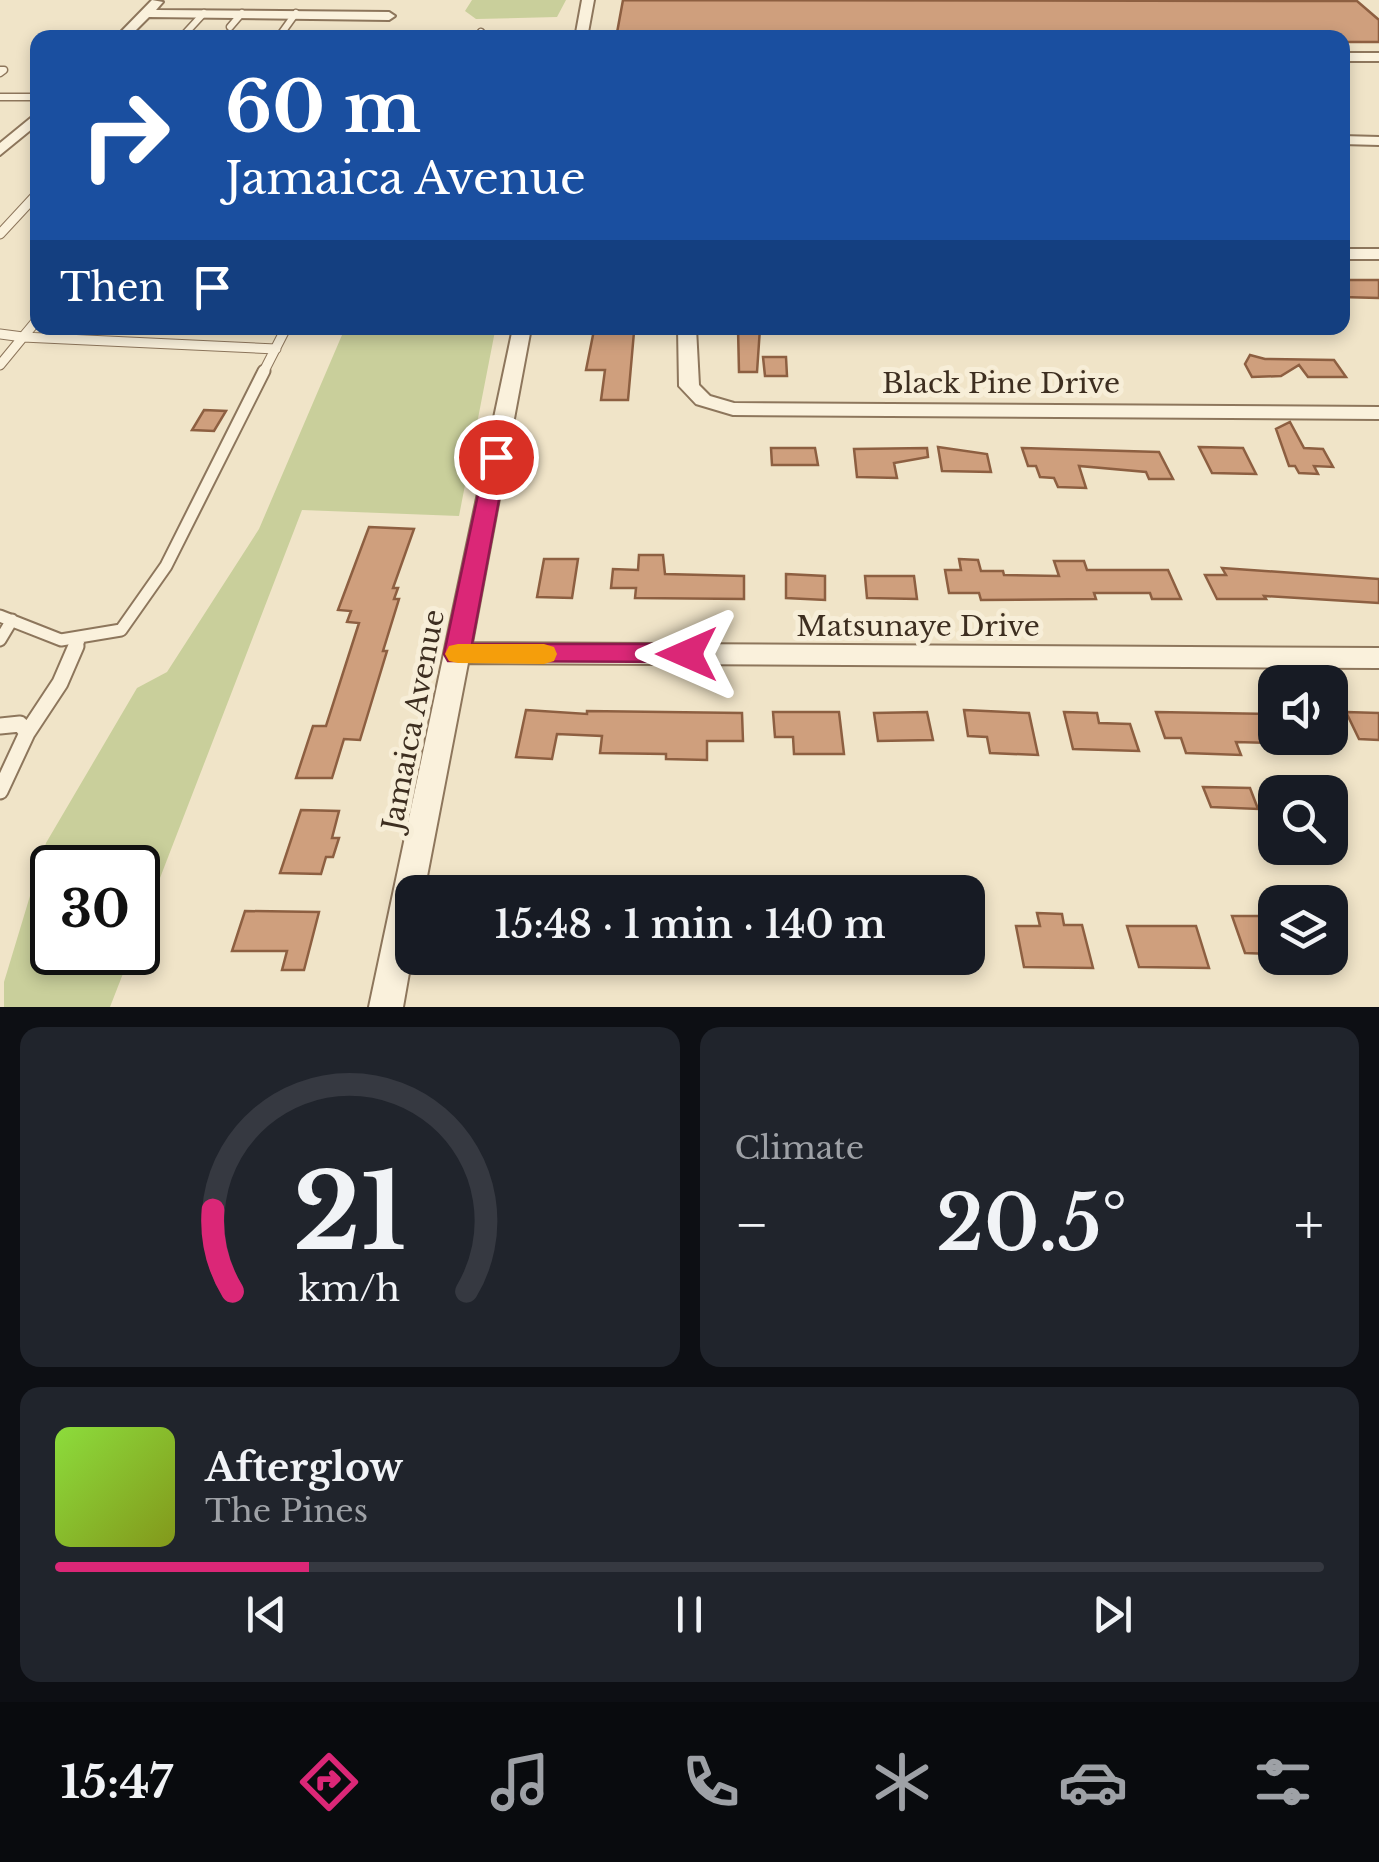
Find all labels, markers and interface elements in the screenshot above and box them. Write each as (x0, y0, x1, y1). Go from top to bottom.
text: 60 m (225, 64, 421, 151)
icon: right (60, 70, 190, 200)
text: Jamaica Avenue (225, 150, 586, 206)
icon: arrive (185, 260, 240, 315)
text: Then (60, 264, 165, 311)
street label: Black Pine Drive (882, 366, 1120, 401)
pin (454, 415, 539, 500)
icon: arrive (469, 430, 524, 485)
position arrow (635, 602, 739, 706)
street label: Jamaica Avenue (374, 607, 452, 838)
street label: Matsunaye Drive (796, 609, 1040, 644)
map controls (1258, 665, 1348, 975)
button: sound (1258, 665, 1348, 755)
button: search (1258, 775, 1348, 865)
speed limit sign: 30 (30, 845, 160, 975)
button: layers (1258, 885, 1348, 975)
text: 15:48 · 1 min · 140 m (494, 901, 886, 948)
text: Climate (735, 1128, 864, 1168)
text: 21 (293, 1148, 406, 1277)
text: 20.5° (936, 1177, 1127, 1270)
text: − (735, 1191, 769, 1259)
text: + (1294, 1191, 1324, 1259)
text: km/h (299, 1266, 400, 1311)
text: Afterglow (205, 1444, 403, 1491)
text: The Pines (205, 1491, 368, 1531)
icon: previous (239, 1587, 294, 1642)
icon: pause (662, 1587, 717, 1642)
icon: next (1085, 1587, 1140, 1642)
icon: directions (294, 1747, 364, 1817)
icon: music (485, 1747, 555, 1817)
icon: phone (676, 1747, 746, 1817)
icon: climate (867, 1747, 937, 1817)
icon: car (1058, 1747, 1128, 1817)
icon: filters (1248, 1747, 1318, 1817)
text: 15:47 (60, 1754, 173, 1810)

